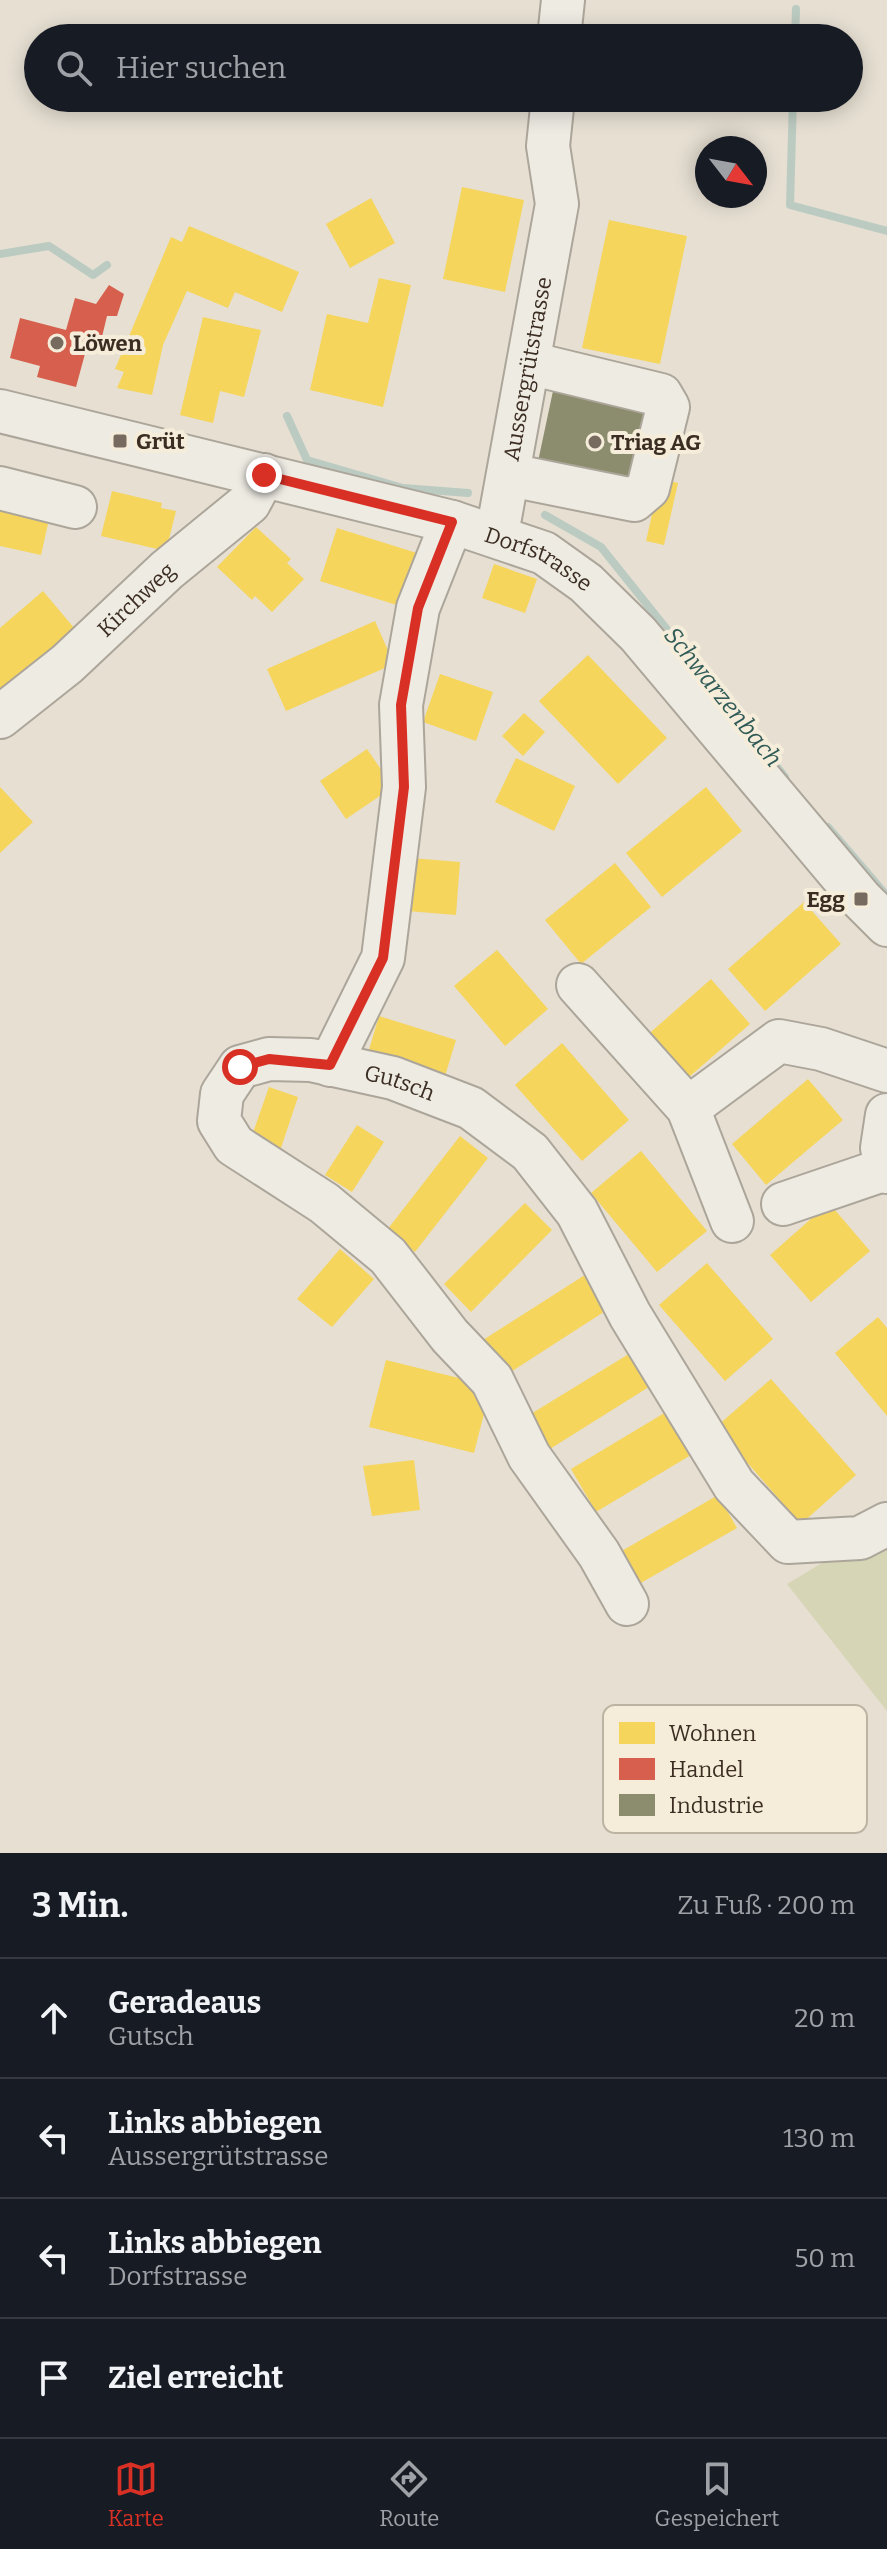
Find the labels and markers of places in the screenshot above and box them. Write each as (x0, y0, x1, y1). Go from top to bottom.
place label: Löwen (73, 330, 142, 357)
marker: Löwen (48, 334, 66, 352)
place label: Grüt (136, 428, 185, 455)
place label: Triag AG (611, 429, 701, 456)
marker: Grüt (111, 432, 129, 450)
marker: Triag AG (586, 433, 604, 451)
place label: Egg (806, 886, 845, 913)
marker: Egg (852, 890, 870, 908)

